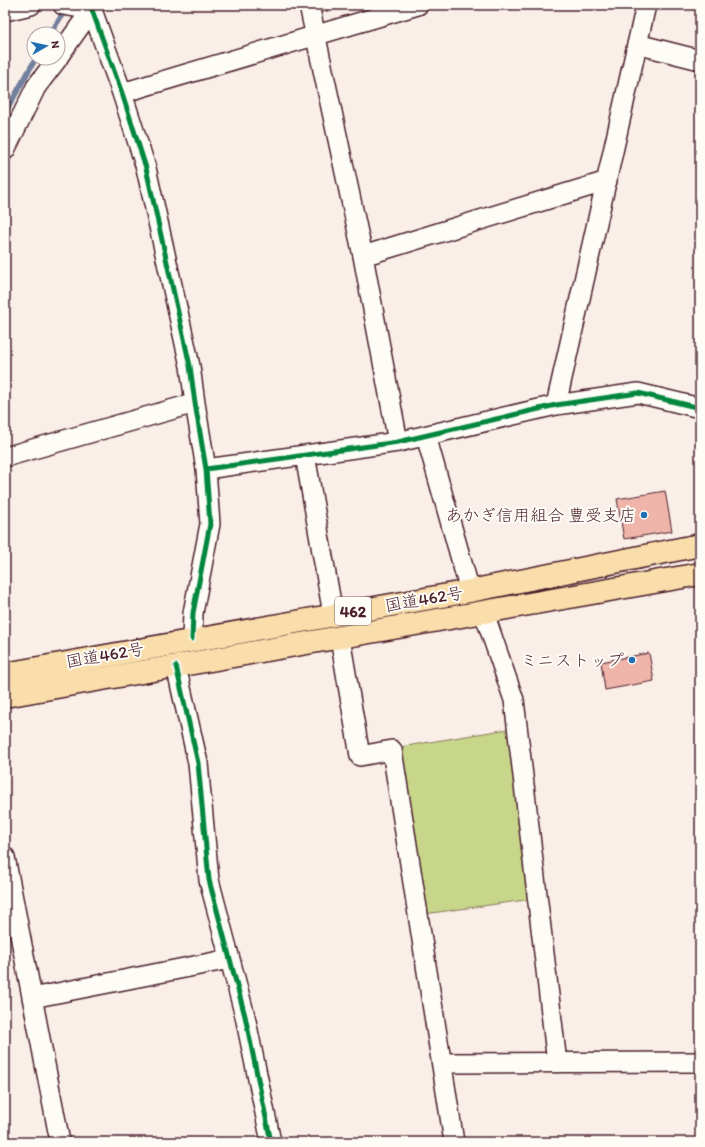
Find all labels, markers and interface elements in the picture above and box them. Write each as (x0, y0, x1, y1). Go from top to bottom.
north arrow (26, 26, 66, 66)
text: N (48, 40, 62, 49)
place label: あかぎ信用組合 豊受支店 (445, 505, 636, 525)
marker: あかぎ信用組合 豊受支店 (639, 510, 649, 520)
street label: 国道462号 (383, 582, 465, 616)
road number: 462 (335, 597, 371, 625)
street label: 国道462号 (64, 638, 146, 672)
place label: ミニストップ (520, 650, 624, 670)
marker: ミニストップ (627, 655, 637, 665)

